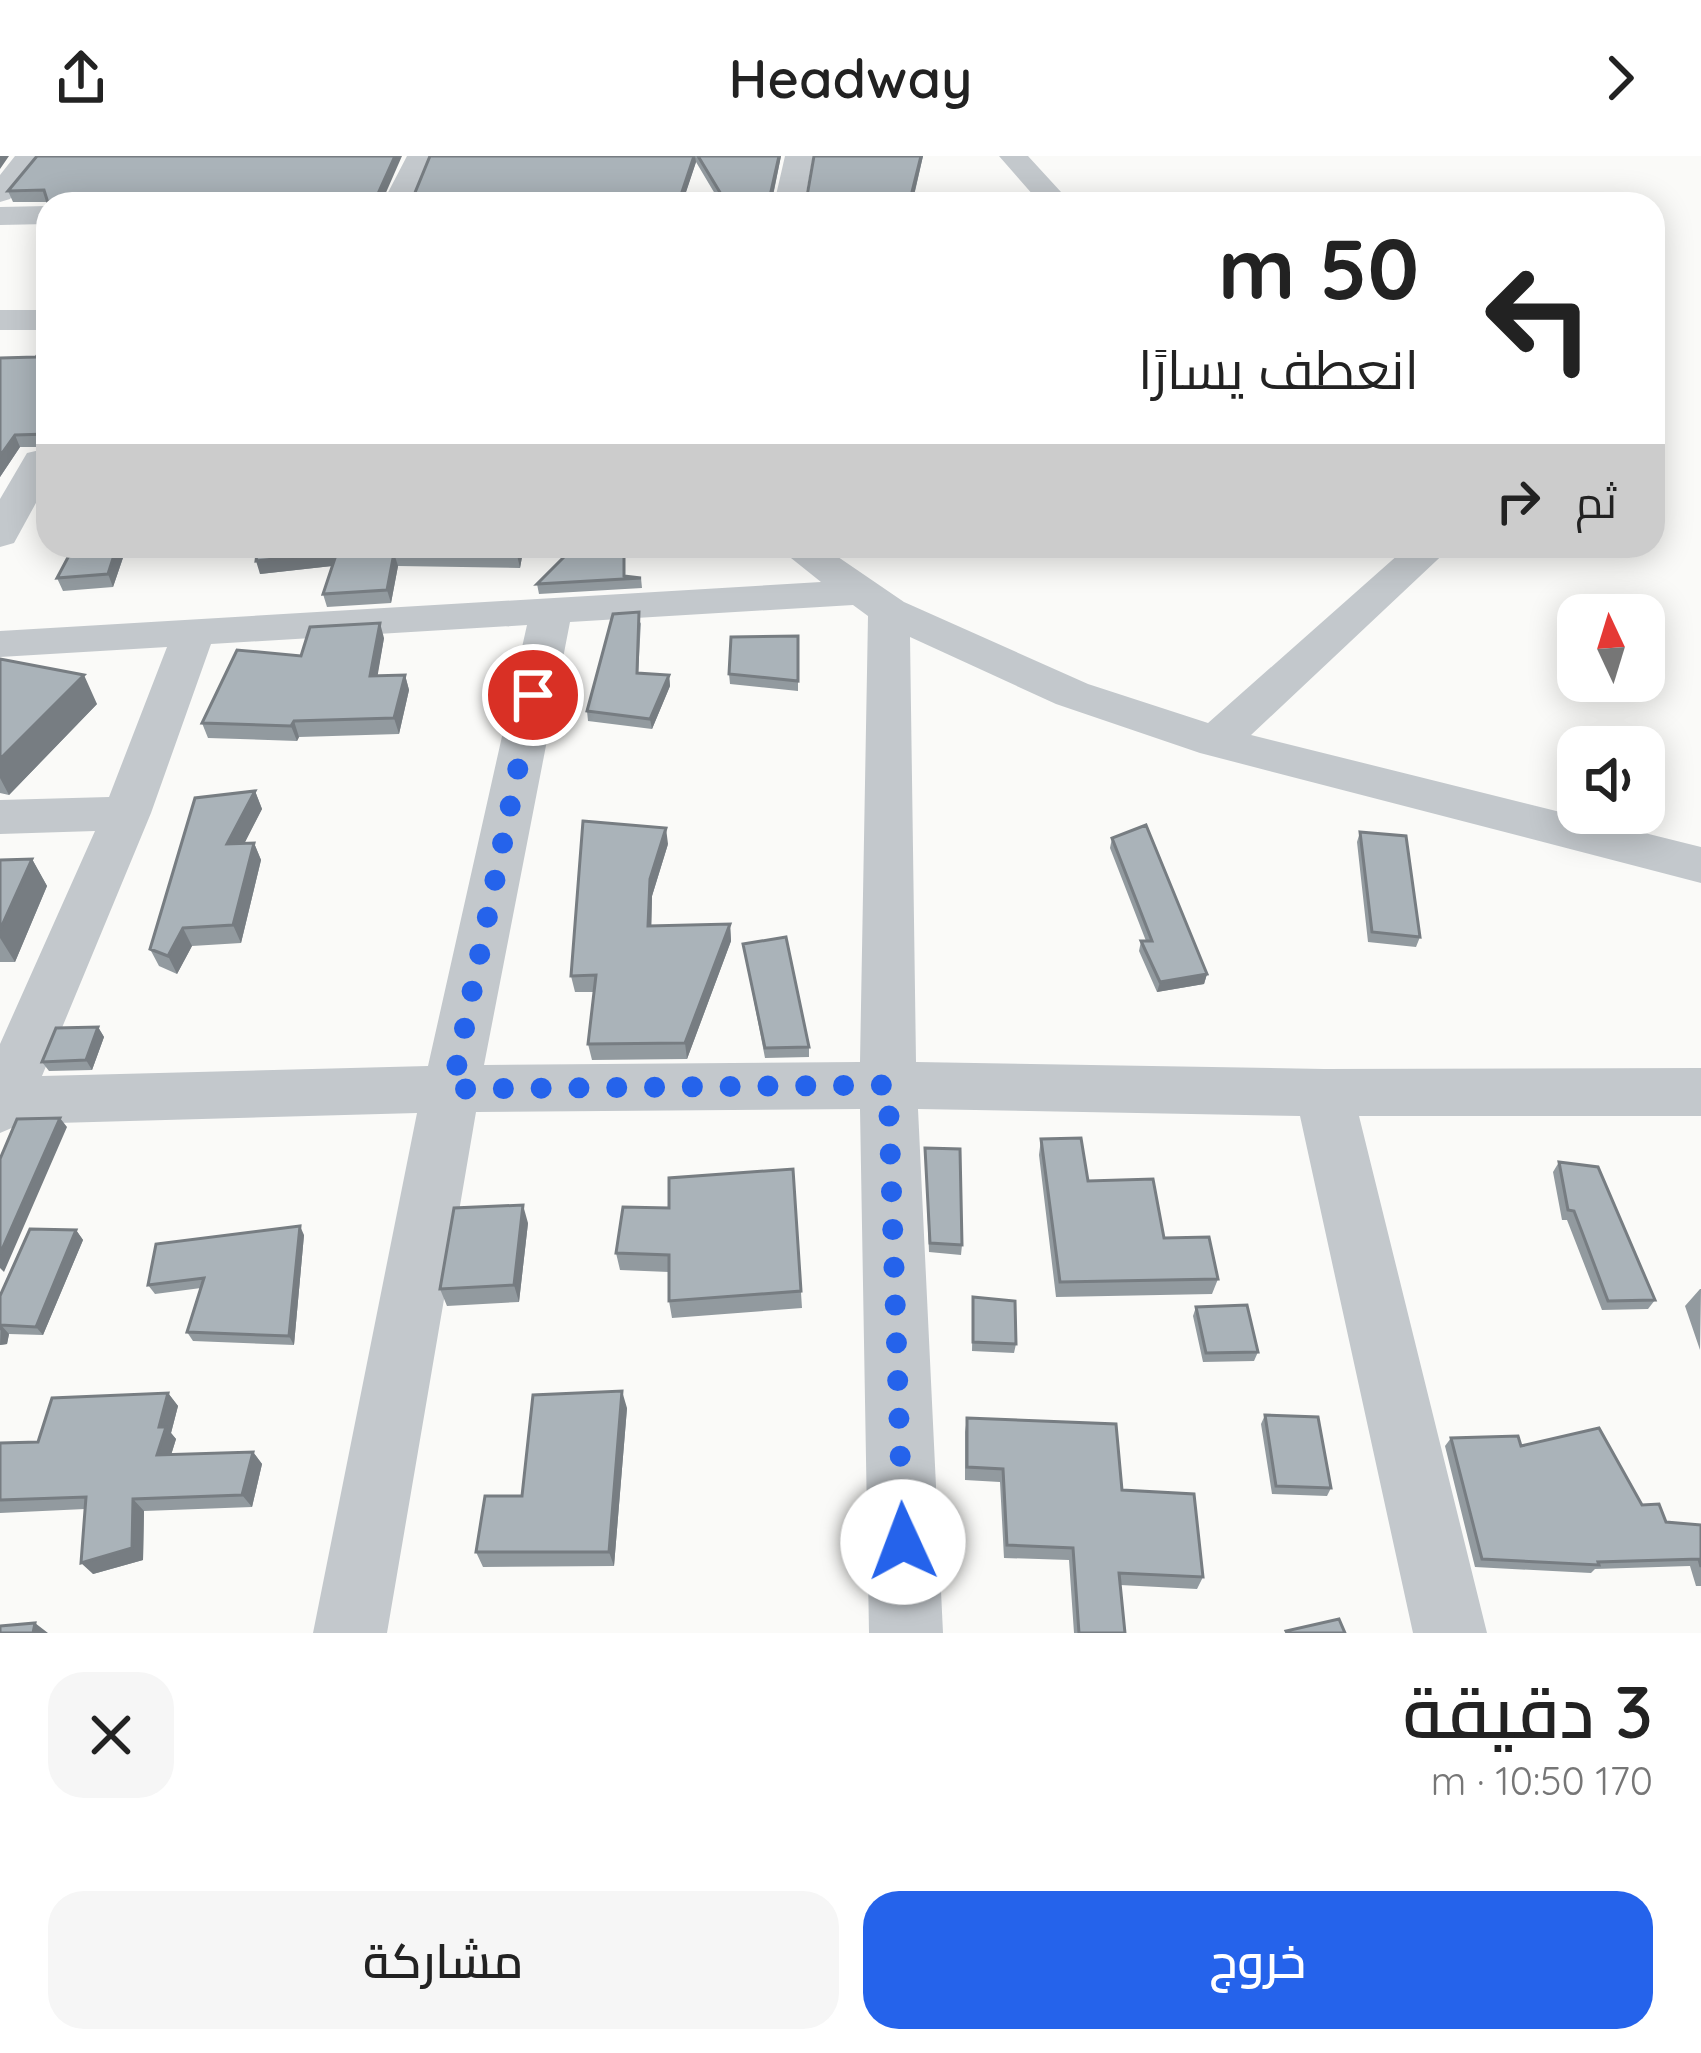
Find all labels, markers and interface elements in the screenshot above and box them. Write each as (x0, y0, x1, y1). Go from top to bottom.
text: Headway (729, 44, 972, 112)
icon: share (48, 45, 114, 111)
icon: forward (1587, 45, 1653, 111)
text: 50 m (1218, 215, 1419, 320)
icon: left (1461, 240, 1617, 396)
text: انعطف يسارًا (1138, 335, 1419, 403)
icon: right (1485, 468, 1551, 534)
text: ثم (1575, 473, 1617, 529)
north arrow (1557, 594, 1665, 702)
map controls (1557, 594, 1665, 834)
pin (482, 644, 584, 746)
icon: arrive (500, 662, 566, 728)
button: sound (1557, 726, 1665, 834)
position arrow (840, 1479, 966, 1605)
text: 3 دقيقة (1403, 1666, 1653, 1756)
button: close (48, 1672, 174, 1798)
text: 170 m · 10:50 (1431, 1756, 1653, 1805)
button: مشاركة (48, 1891, 839, 2029)
button: خروج (863, 1891, 1653, 2029)

